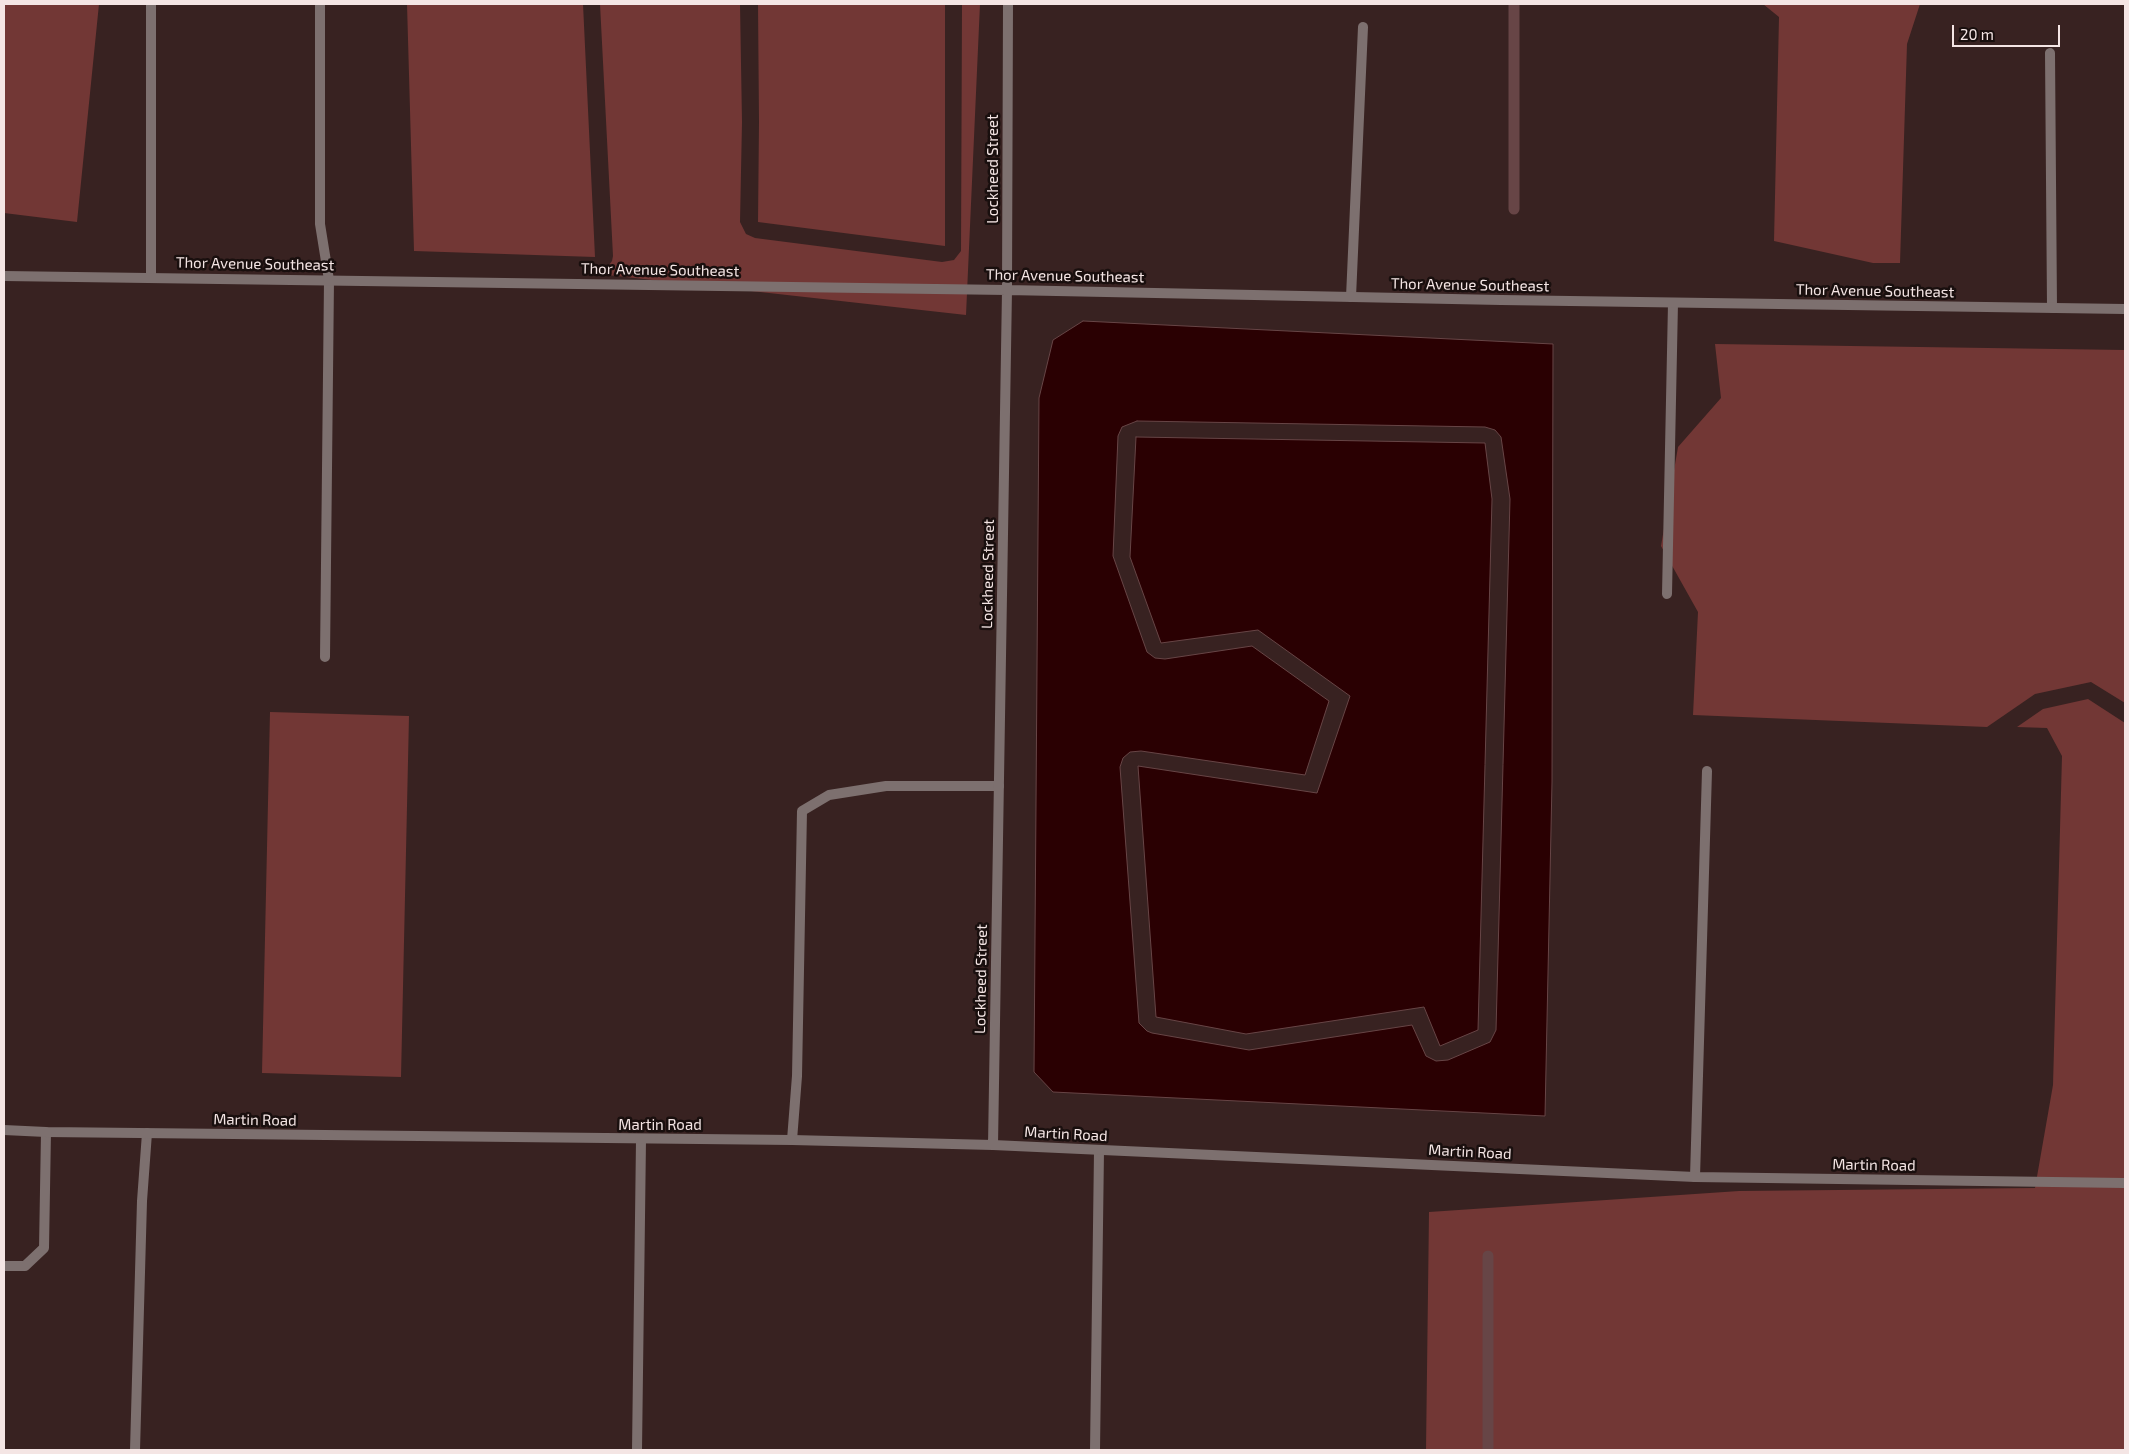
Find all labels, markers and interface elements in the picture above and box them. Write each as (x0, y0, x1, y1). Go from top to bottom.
scale bar (1954, 15, 2062, 47)
text: 20 m (1960, 25, 1994, 43)
street label: Lockheed Street (984, 114, 1002, 224)
street label: Thor Avenue Southeast (176, 254, 334, 274)
street label: Thor Avenue Southeast (581, 260, 739, 280)
street label: Thor Avenue Southeast (986, 266, 1144, 286)
street label: Thor Avenue Southeast (1391, 275, 1549, 295)
street label: Thor Avenue Southeast (1796, 281, 1954, 301)
street label: Lockheed Street (978, 519, 998, 629)
street label: Lockheed Street (971, 924, 991, 1034)
street label: Martin Road (213, 1110, 297, 1130)
street label: Martin Road (618, 1116, 702, 1134)
street label: Martin Road (1024, 1123, 1108, 1145)
street label: Martin Road (1428, 1141, 1512, 1163)
street label: Martin Road (1832, 1155, 1916, 1175)

